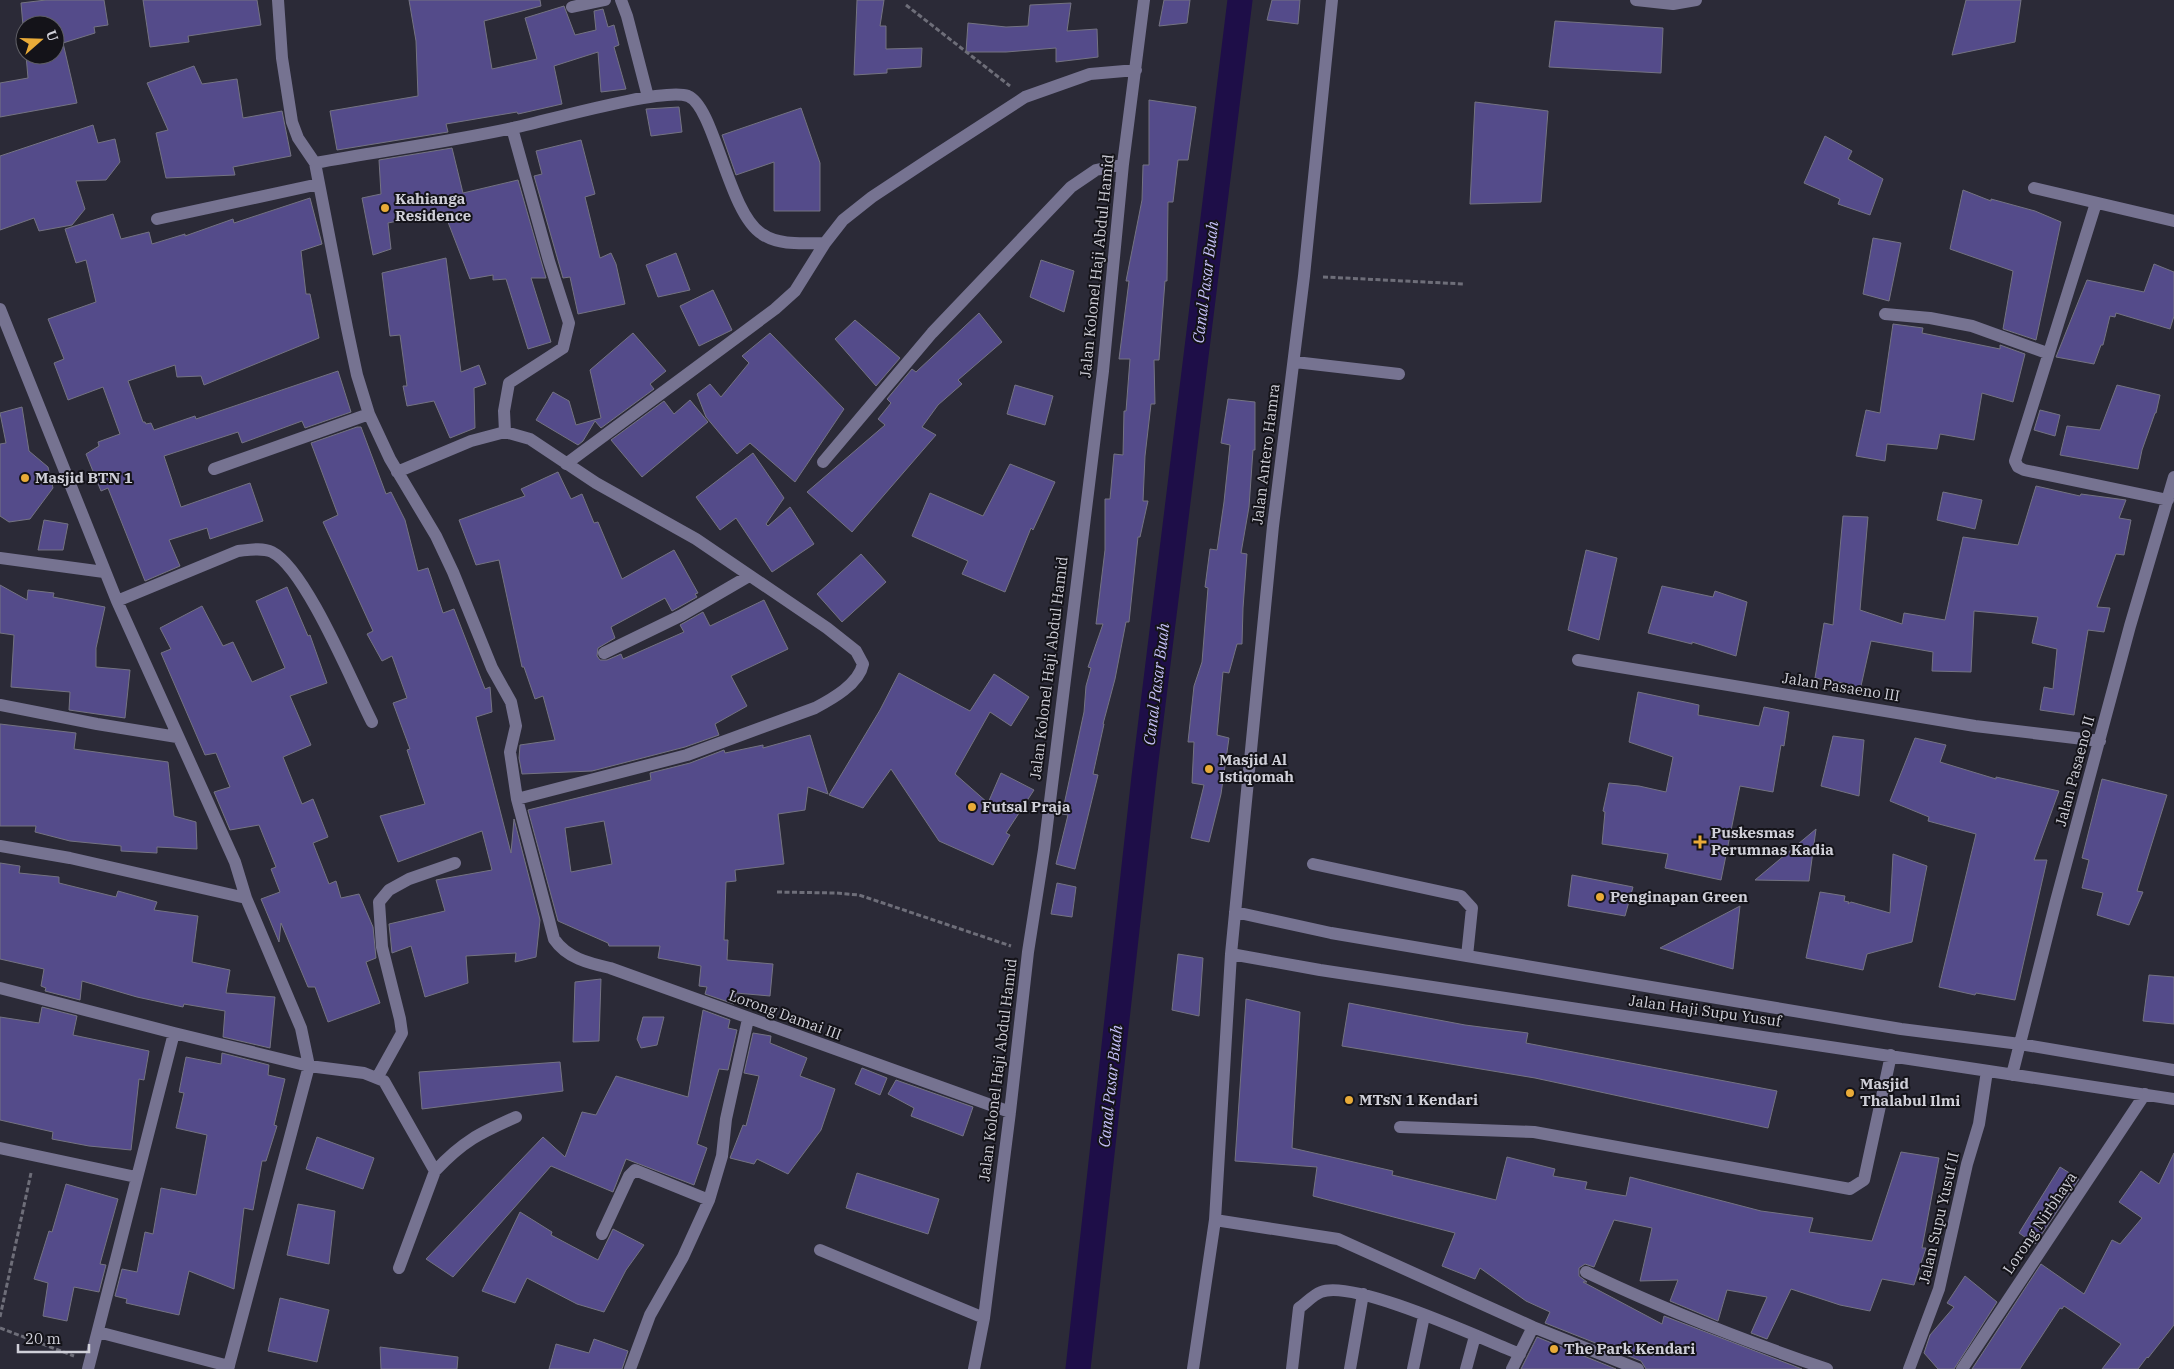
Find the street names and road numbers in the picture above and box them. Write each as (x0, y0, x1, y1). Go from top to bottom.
street label: Jalan Kolonel Haji Abdul Hamid (1075, 153, 1118, 379)
street label: Jalan Antero Hamra (1247, 382, 1284, 525)
street label: Jalan Kolonel Haji Abdul Hamid (1025, 555, 1072, 781)
street label: Jalan Pasaeno III (1781, 668, 1901, 705)
street label: Jalan Pasaeno II (2051, 714, 2098, 828)
street label: Jalan Kolonel Haji Abdul Hamid (974, 957, 1021, 1183)
street label: Lorong Damai III (726, 985, 844, 1044)
street label: Jalan Haji Supu Yusuf (1628, 990, 1783, 1031)
street label: Jalan Supu Yusuf II (1914, 1150, 1963, 1286)
street label: Lorong Nirbhaya (1998, 1168, 2081, 1277)

